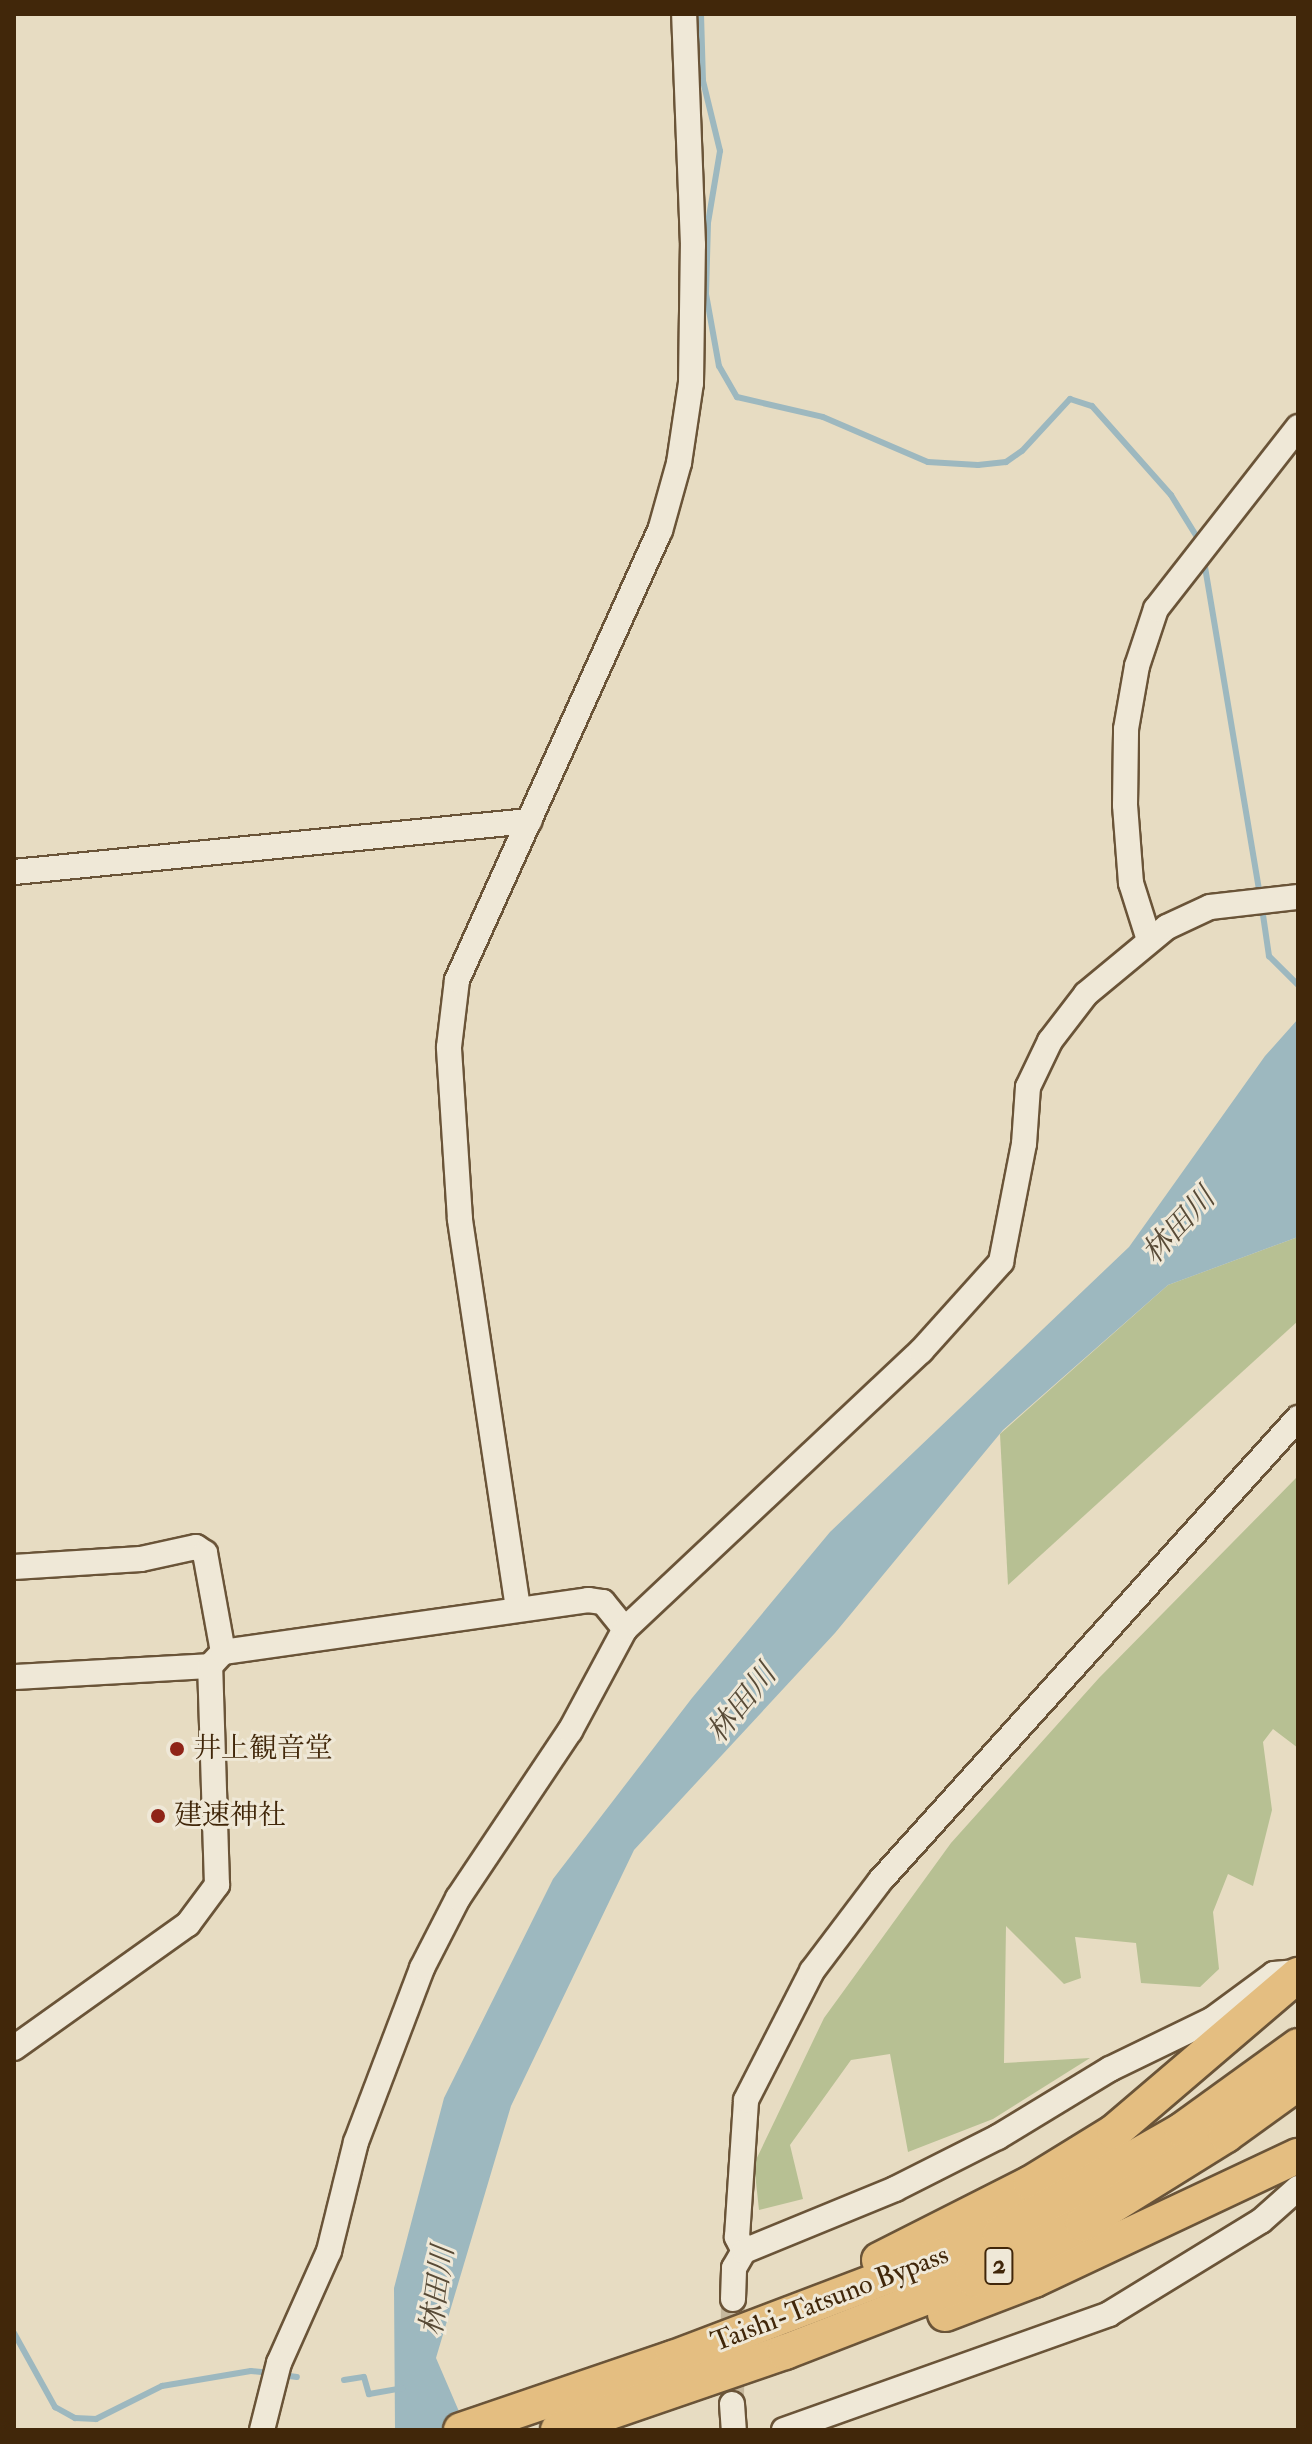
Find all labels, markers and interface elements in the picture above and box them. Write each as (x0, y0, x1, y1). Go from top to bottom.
water label: 林田川 (1135, 1181, 1223, 1271)
water label: 林田川 (700, 1658, 784, 1750)
place label: 井上観音堂 (193, 1732, 333, 1766)
marker: 井上観音堂 (168, 1740, 186, 1758)
place label: 建速神社 (174, 1799, 286, 1833)
marker: 建速神社 (149, 1807, 167, 1825)
street label: Taishi-Tatsuno Bypass (707, 2238, 953, 2360)
water label: 林田川 (414, 2244, 462, 2338)
road number: 2 (983, 2244, 1015, 2288)

